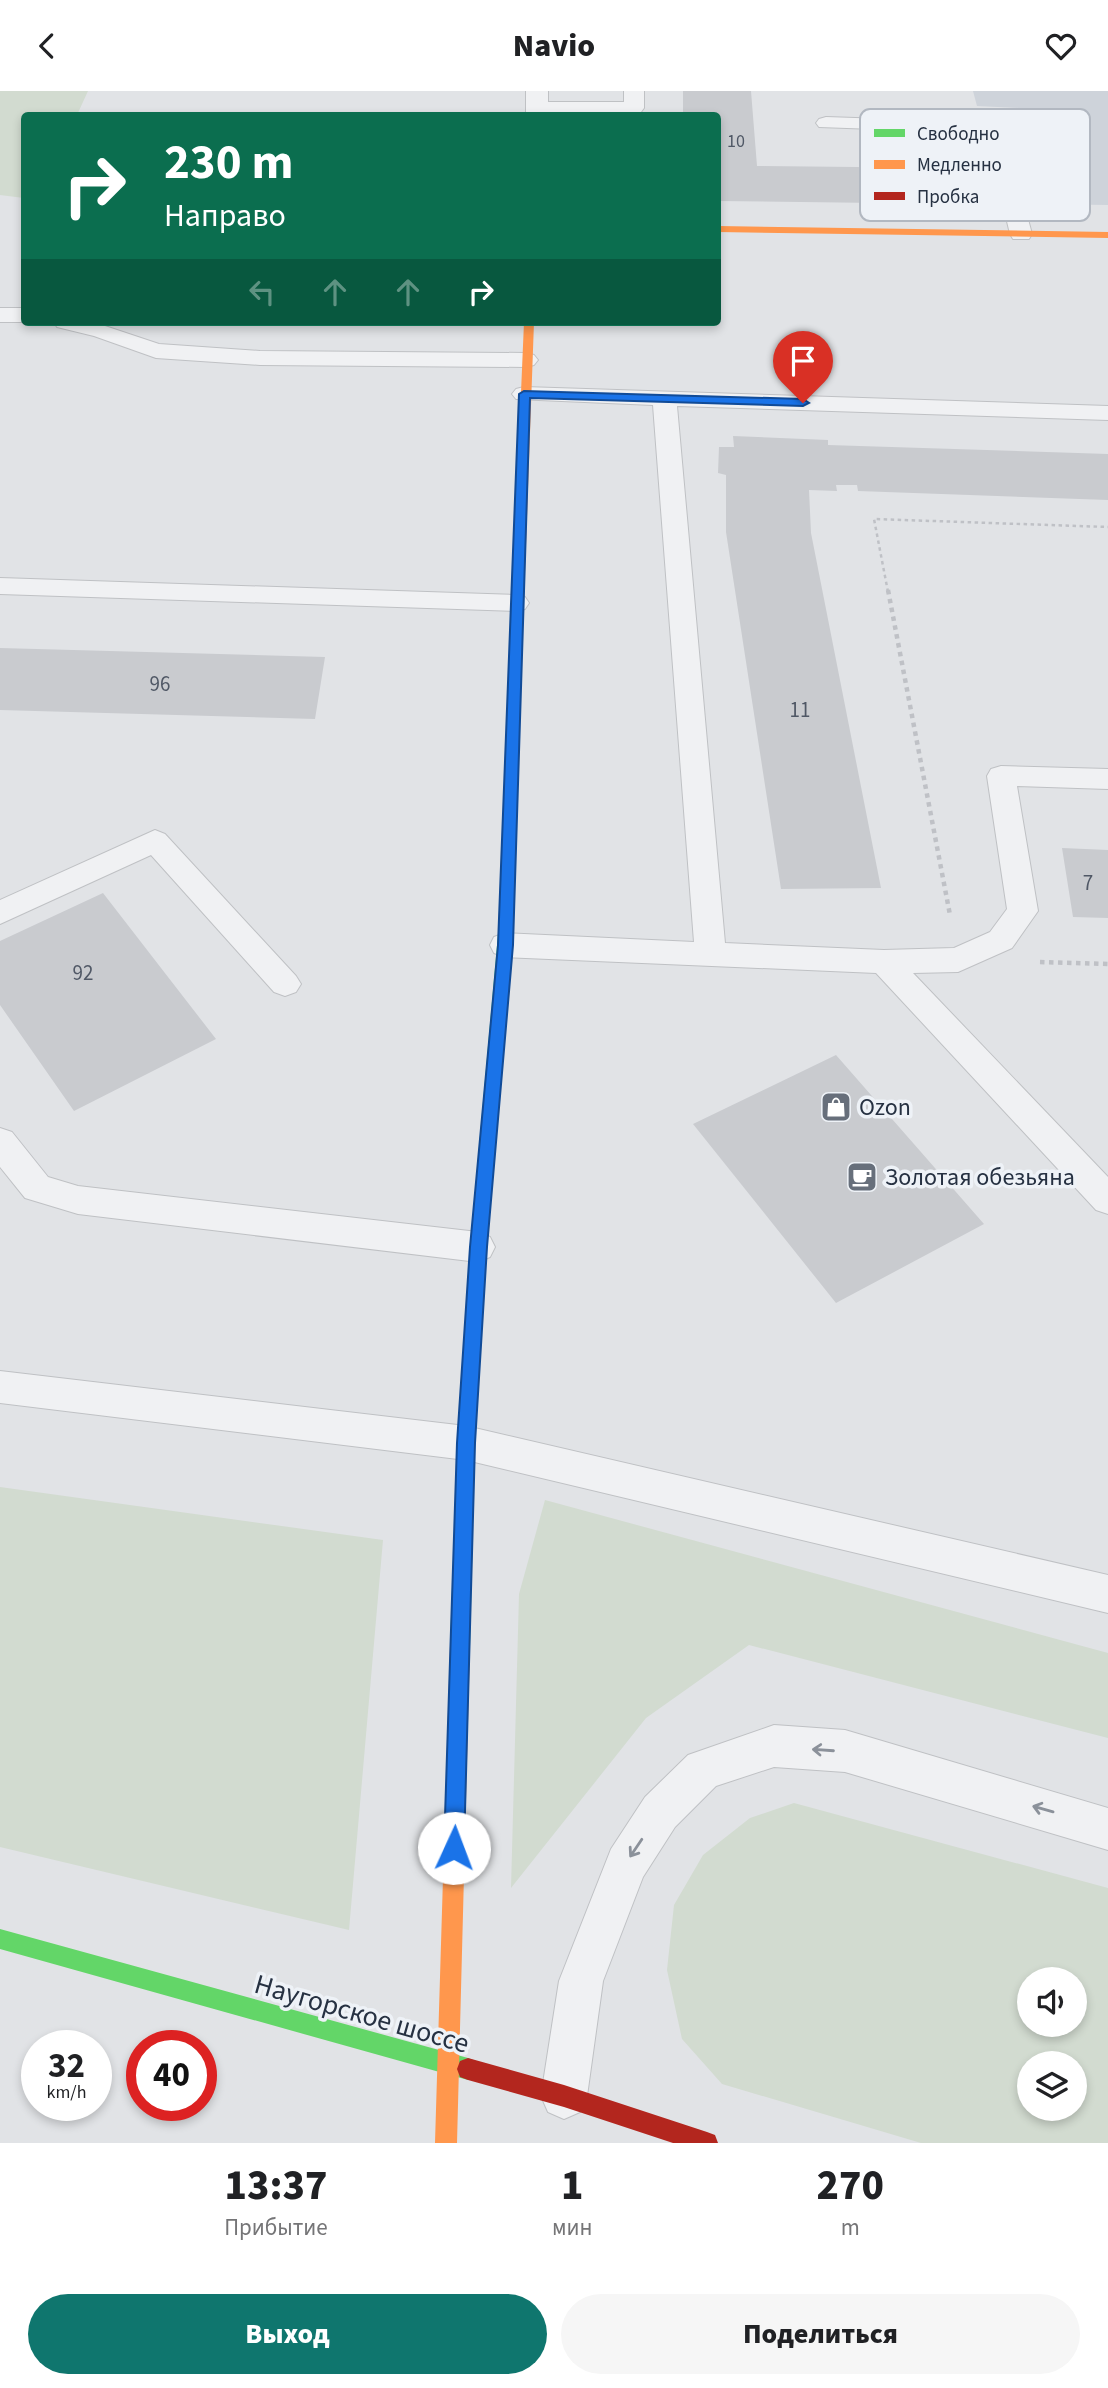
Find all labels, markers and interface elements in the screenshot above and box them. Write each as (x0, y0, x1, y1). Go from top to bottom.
text: Navio (513, 23, 595, 69)
icon: back (28, 27, 66, 65)
icon: heart (1042, 27, 1080, 65)
legend (860, 109, 1090, 221)
text: Свободно (917, 121, 1000, 148)
text: 230 m (164, 128, 293, 198)
house number: 10 (727, 129, 745, 154)
icon: right (49, 140, 140, 231)
text: Медленно (917, 152, 1002, 179)
text: Пробка (917, 184, 979, 211)
text: Направо (164, 193, 286, 239)
icon: left (243, 273, 281, 311)
icon: ahead (316, 273, 354, 311)
icon: ahead (389, 273, 427, 311)
icon: right (462, 273, 500, 311)
pin (773, 331, 833, 403)
icon: arrive (784, 342, 822, 380)
house number: 96 (150, 669, 170, 699)
house number: 11 (790, 695, 810, 725)
house number: 7 (1083, 868, 1093, 898)
house number: 92 (73, 958, 93, 988)
shop icon: Ozon (819, 1090, 853, 1124)
place label: Ozon (859, 1090, 911, 1125)
cafe icon: Золотая обезьяна (845, 1160, 879, 1194)
place label: Золотая обезьяна (885, 1160, 1075, 1195)
one-way arrow (813, 1743, 835, 1756)
one-way arrow (1032, 1802, 1054, 1815)
position arrow (417, 1811, 491, 1885)
one-way arrow (629, 1837, 643, 1857)
street label: Наугорское шоссе (250, 1964, 474, 2064)
map controls (1017, 1967, 1087, 2121)
button: sound (1017, 1967, 1087, 2037)
speed limit sign: 40 (126, 2030, 217, 2121)
text: 32 (48, 2041, 85, 2091)
button: layers (1017, 2051, 1087, 2121)
text: km/h (47, 2080, 86, 2105)
text: 13:37 (225, 2156, 327, 2216)
text: 1 (561, 2156, 583, 2216)
text: 270 (817, 2156, 884, 2216)
text: Прибытие (224, 2211, 328, 2244)
text: мин (552, 2211, 592, 2244)
text: m (841, 2211, 860, 2244)
button: Выход (28, 2294, 547, 2374)
button: Поделиться (561, 2294, 1080, 2374)

